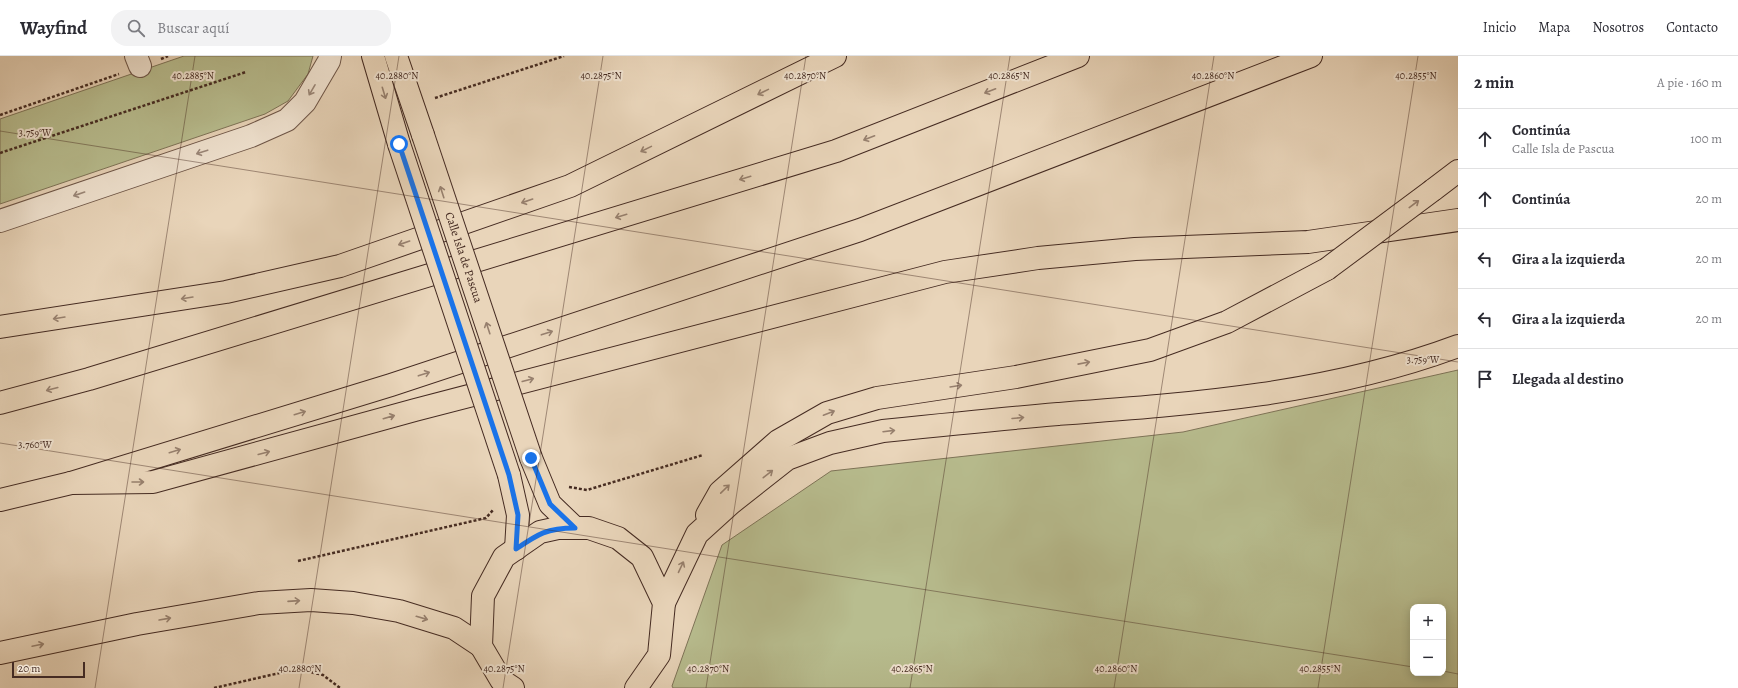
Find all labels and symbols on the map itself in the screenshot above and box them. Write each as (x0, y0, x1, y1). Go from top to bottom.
text: 40.2885°N (172, 69, 214, 82)
text: 40.2880°N (376, 69, 418, 82)
text: 40.2875°N (580, 69, 622, 82)
text: 40.2870°N (784, 69, 826, 82)
text: 40.2865°N (988, 69, 1030, 82)
text: 40.2860°N (1192, 69, 1234, 82)
text: 40.2855°N (1395, 69, 1437, 82)
one-way arrow (308, 84, 316, 96)
one-way arrow (381, 87, 388, 100)
one-way arrow (984, 87, 996, 95)
one-way arrow (757, 89, 769, 96)
text: 3.759°W (19, 126, 52, 139)
one-way arrow (863, 134, 875, 142)
route start (390, 135, 408, 153)
one-way arrow (640, 146, 652, 153)
one-way arrow (196, 149, 209, 156)
one-way arrow (739, 175, 752, 182)
one-way arrow (438, 186, 446, 198)
one-way arrow (73, 191, 86, 198)
one-way arrow (521, 198, 534, 205)
one-way arrow (1409, 200, 1420, 208)
street label: Calle Isla de Pascua (441, 210, 487, 305)
one-way arrow (615, 213, 628, 220)
one-way arrow (399, 240, 411, 248)
one-way arrow (181, 294, 194, 302)
one-way arrow (53, 314, 66, 322)
one-way arrow (484, 322, 491, 335)
one-way arrow (540, 329, 553, 336)
text: 3.759°W (1407, 353, 1440, 366)
one-way arrow (1077, 359, 1090, 367)
one-way arrow (417, 370, 430, 377)
one-way arrow (522, 376, 535, 383)
one-way arrow (949, 382, 962, 390)
one-way arrow (46, 386, 59, 394)
one-way arrow (293, 409, 306, 416)
one-way arrow (823, 409, 835, 417)
one-way arrow (383, 413, 396, 421)
one-way arrow (1011, 414, 1024, 421)
one-way arrow (882, 427, 895, 435)
text: 3.760°W (18, 438, 53, 451)
one-way arrow (169, 447, 182, 454)
one-way arrow (257, 449, 270, 456)
route end (522, 449, 540, 467)
one-way arrow (763, 470, 774, 479)
one-way arrow (131, 478, 144, 486)
one-way arrow (720, 484, 730, 493)
one-way arrow (678, 562, 685, 574)
one-way arrow (287, 597, 300, 604)
one-way arrow (159, 615, 172, 623)
one-way arrow (415, 615, 428, 622)
one-way arrow (31, 641, 44, 649)
scale bar (12, 660, 85, 679)
text: 40.2880°N (279, 662, 321, 675)
text: 40.2875°N (483, 662, 525, 675)
text: 40.2870°N (687, 662, 729, 675)
text: 40.2865°N (891, 662, 933, 675)
text: 40.2860°N (1095, 662, 1137, 675)
text: 40.2855°N (1299, 662, 1341, 675)

